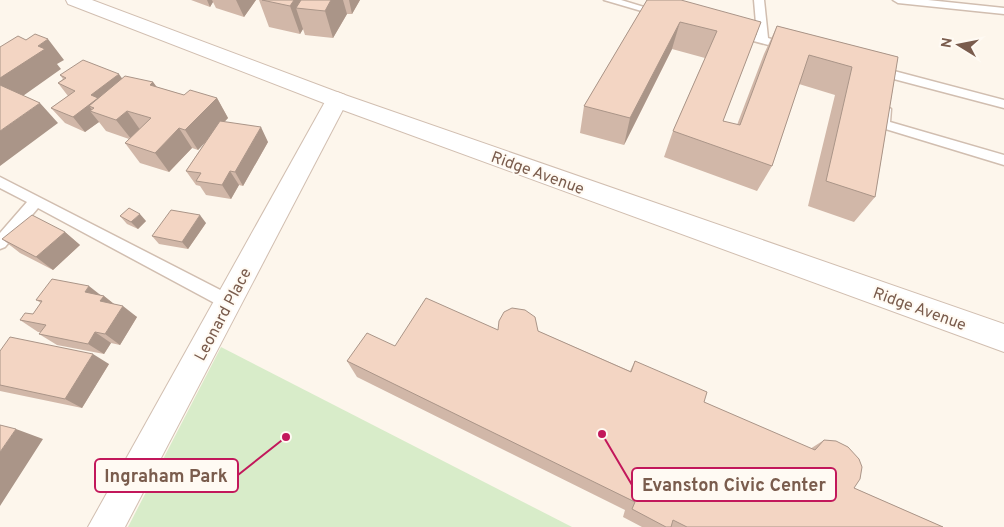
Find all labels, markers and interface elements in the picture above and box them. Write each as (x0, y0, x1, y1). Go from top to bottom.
north arrow (934, 20, 984, 70)
text: N (938, 37, 957, 49)
street label: Ridge Avenue (488, 148, 587, 200)
street label: Leonard Place (191, 265, 257, 365)
street label: Ridge Avenue (870, 284, 969, 336)
callout: Ingraham Park (95, 459, 238, 492)
text: Ingraham Park (104, 466, 228, 489)
callout: Evanston Civic Center (632, 468, 836, 501)
text: Evanston Civic Center (642, 475, 826, 498)

